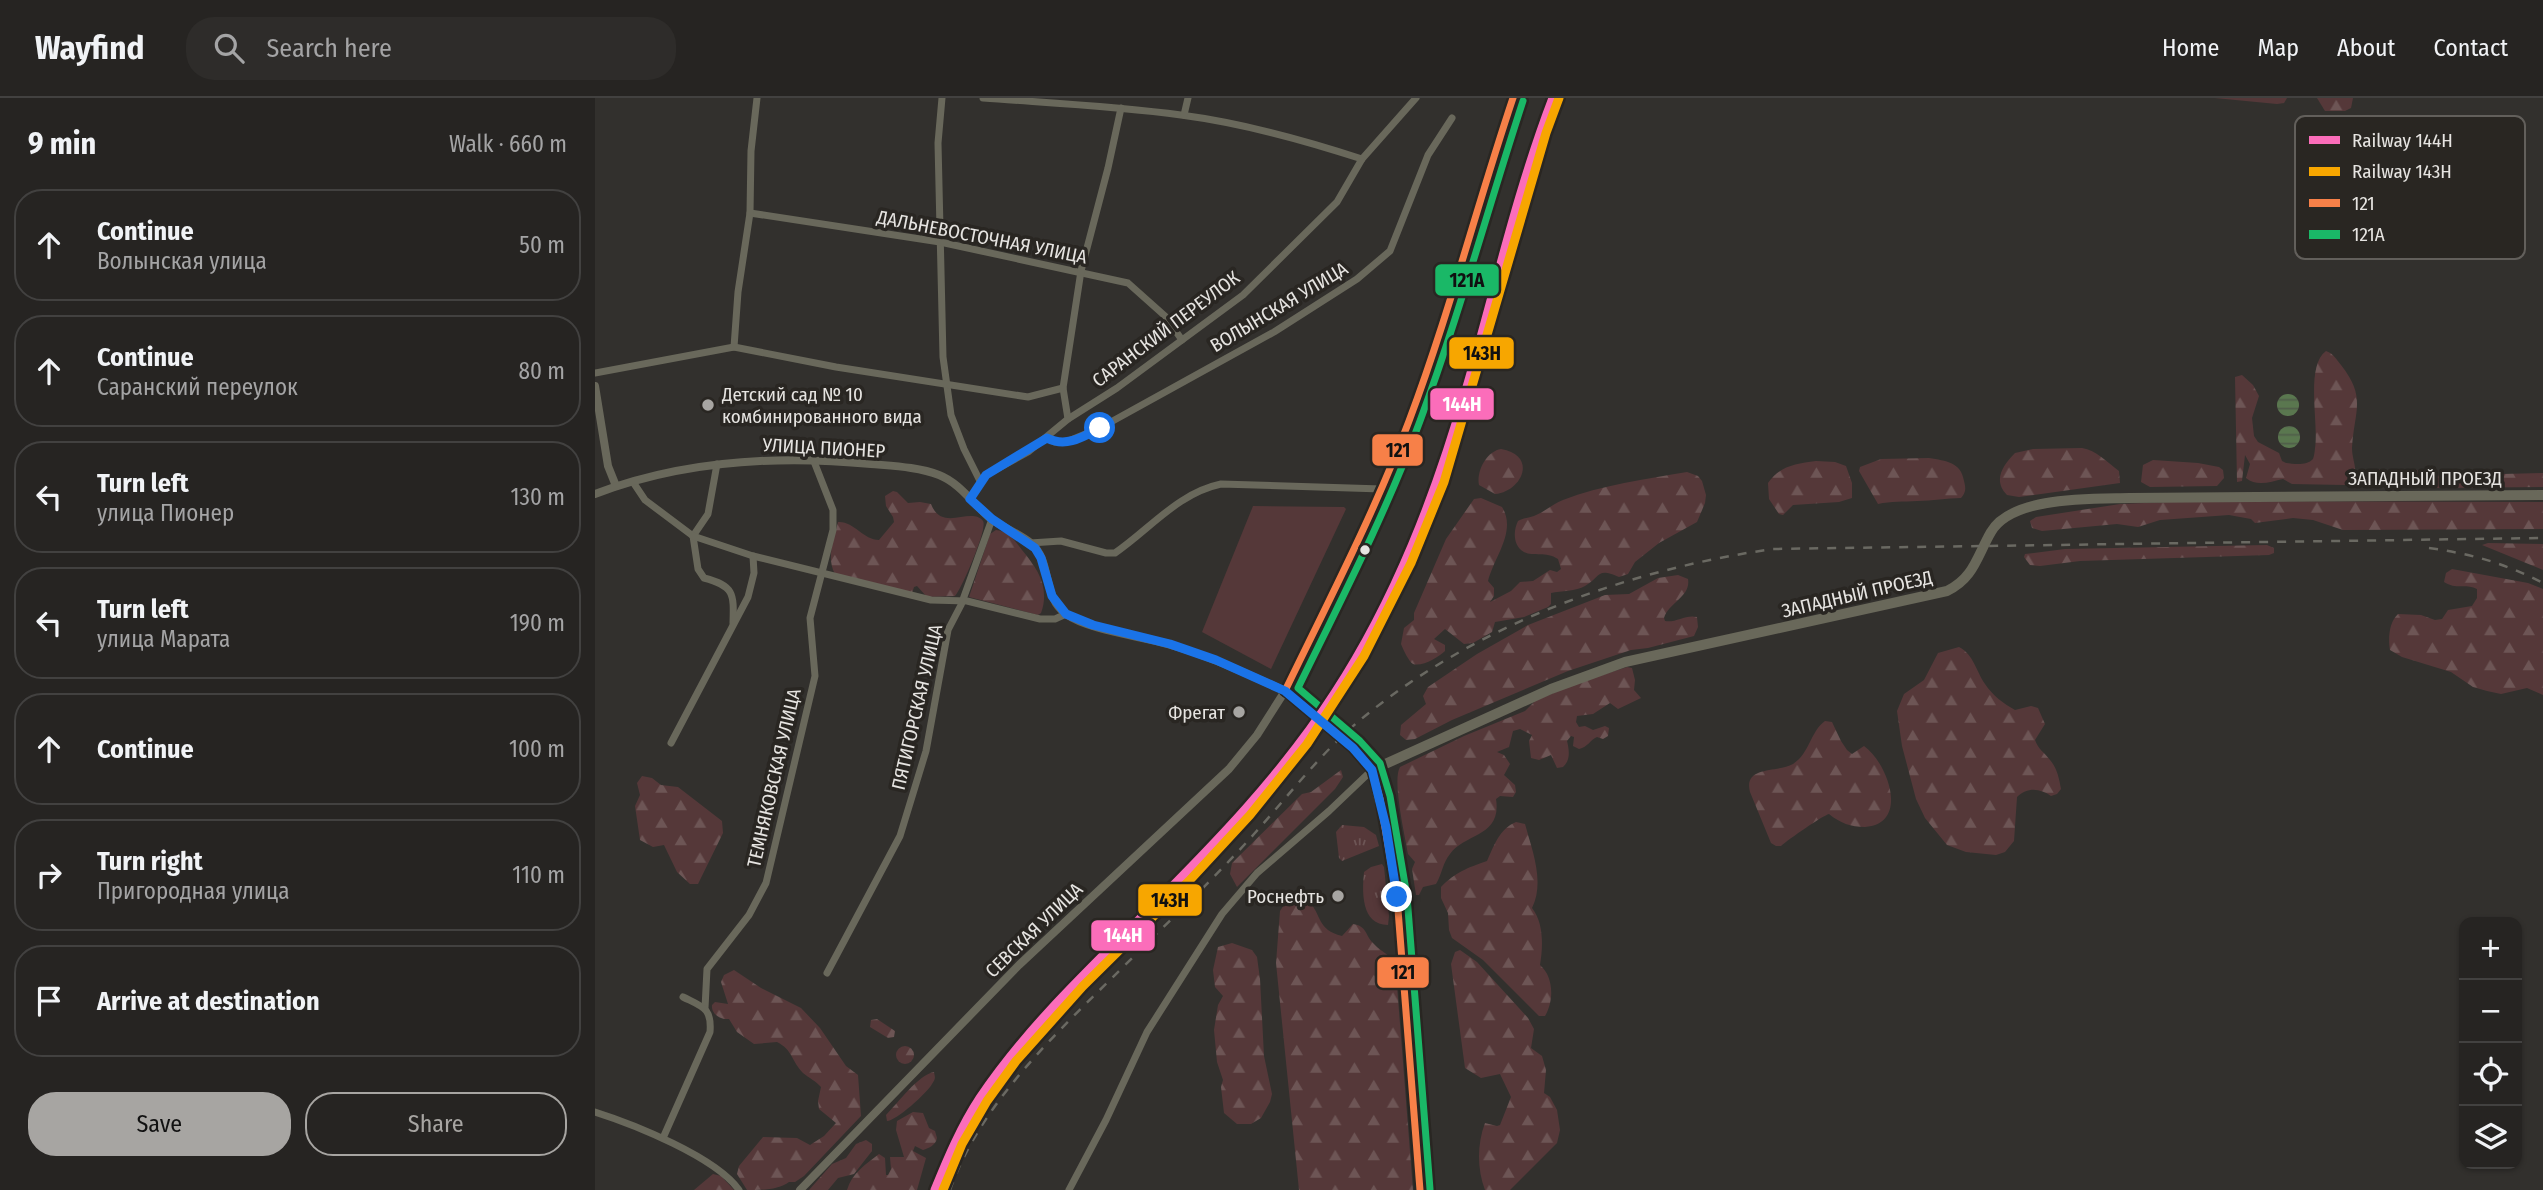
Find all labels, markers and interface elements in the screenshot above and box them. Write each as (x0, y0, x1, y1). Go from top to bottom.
search box (186, 17, 676, 80)
text: Wayfind (35, 28, 144, 68)
icon: search (210, 29, 248, 67)
text: Search here (266, 33, 392, 64)
text: Home (2162, 34, 2219, 62)
text: Map (2257, 34, 2299, 62)
text: About (2337, 34, 2395, 62)
text: Contact (2433, 34, 2508, 62)
legend (2295, 116, 2525, 259)
text: 9 min (28, 126, 96, 162)
text: Railway 144Н (2352, 129, 2453, 152)
text: Walk · 660 m (449, 130, 567, 158)
text: Railway 143Н (2352, 160, 2452, 183)
text: 121 (2352, 192, 2375, 215)
street label: ДАЛЬНЕВОСТОЧНАЯ УЛИЦА (874, 205, 1089, 269)
text: Continue (97, 216, 194, 247)
text: 121А (2352, 223, 2385, 246)
icon: ahead (30, 226, 68, 264)
text: 50 m (519, 231, 565, 259)
text: Волынская улица (97, 247, 267, 275)
street label: ВОЛЫНСКАЯ УЛИЦА (1206, 257, 1352, 357)
line badge: 121А (1434, 263, 1500, 297)
street label: САРАНСКИЙ ПЕРЕУЛОК (1088, 266, 1244, 392)
text: 121А (1450, 269, 1485, 292)
line badge: 143Н (1448, 336, 1515, 370)
text: Continue (97, 342, 194, 373)
text: 143Н (1463, 342, 1501, 365)
icon: ahead (30, 352, 68, 390)
text: 80 m (518, 357, 565, 385)
text: Саранский переулок (97, 373, 298, 401)
place label: Детский сад № 10 комбинированного вида (721, 383, 922, 428)
line badge: 144Н (1429, 387, 1495, 421)
text: 144Н (1442, 393, 1482, 416)
marker: Детский сад № 10 комбинированного вида (700, 397, 716, 413)
route start (1084, 412, 1115, 443)
street label: УЛИЦА ПИОНЕР (761, 433, 886, 463)
line badge: 121 (1371, 433, 1424, 467)
text: 121 (1386, 439, 1410, 462)
street label: ЗАПАДНЫЙ ПРОЕЗД (2348, 467, 2502, 490)
text: Turn left (97, 468, 189, 499)
icon: left (30, 478, 68, 516)
text: 130 m (511, 483, 565, 511)
text: улица Пионер (97, 499, 234, 527)
unlabelled marker (1358, 543, 1372, 557)
street label: ЗАПАДНЫЙ ПРОЕЗД (1779, 565, 1935, 623)
text: Turn left (97, 594, 189, 625)
icon: left (30, 604, 68, 642)
text: 190 m (510, 609, 565, 637)
street label: ПЯТИГОРСКАЯ УЛИЦА (887, 622, 947, 792)
text: улица Марата (97, 625, 230, 653)
street label: ТЕМНЯКОВСКАЯ УЛИЦА (742, 686, 806, 870)
place label: Фрегат (1168, 701, 1225, 724)
marker: Фрегат (1231, 704, 1247, 720)
icon: ahead (30, 730, 68, 768)
text: Continue (97, 734, 194, 765)
text: 100 m (509, 735, 565, 763)
text: Turn right (97, 846, 203, 877)
icon: right (30, 856, 68, 894)
text: 110 m (512, 861, 565, 889)
text: Пригородная улица (97, 877, 290, 905)
street label: СЕВСКАЯ УЛИЦА (980, 878, 1088, 982)
route end (1381, 881, 1412, 912)
line badge: 143Н (1137, 883, 1203, 917)
place label: Роснефть (1247, 885, 1324, 908)
marker: Роснефть (1330, 888, 1346, 904)
text: 143Н (1151, 889, 1189, 912)
map controls (2459, 917, 2522, 1169)
button: + (2459, 917, 2522, 980)
line badge: 144Н (1090, 919, 1156, 952)
text: 144Н (1103, 924, 1143, 947)
line badge: 121 (1376, 956, 1430, 989)
text: 121 (1391, 961, 1415, 984)
button: − (2459, 980, 2522, 1043)
icon: arrive (30, 982, 68, 1020)
text: Arrive at destination (97, 986, 320, 1017)
button: locate (2459, 1043, 2522, 1106)
button: Save (28, 1092, 291, 1156)
button: Share (305, 1092, 567, 1156)
button: layers (2459, 1106, 2522, 1169)

